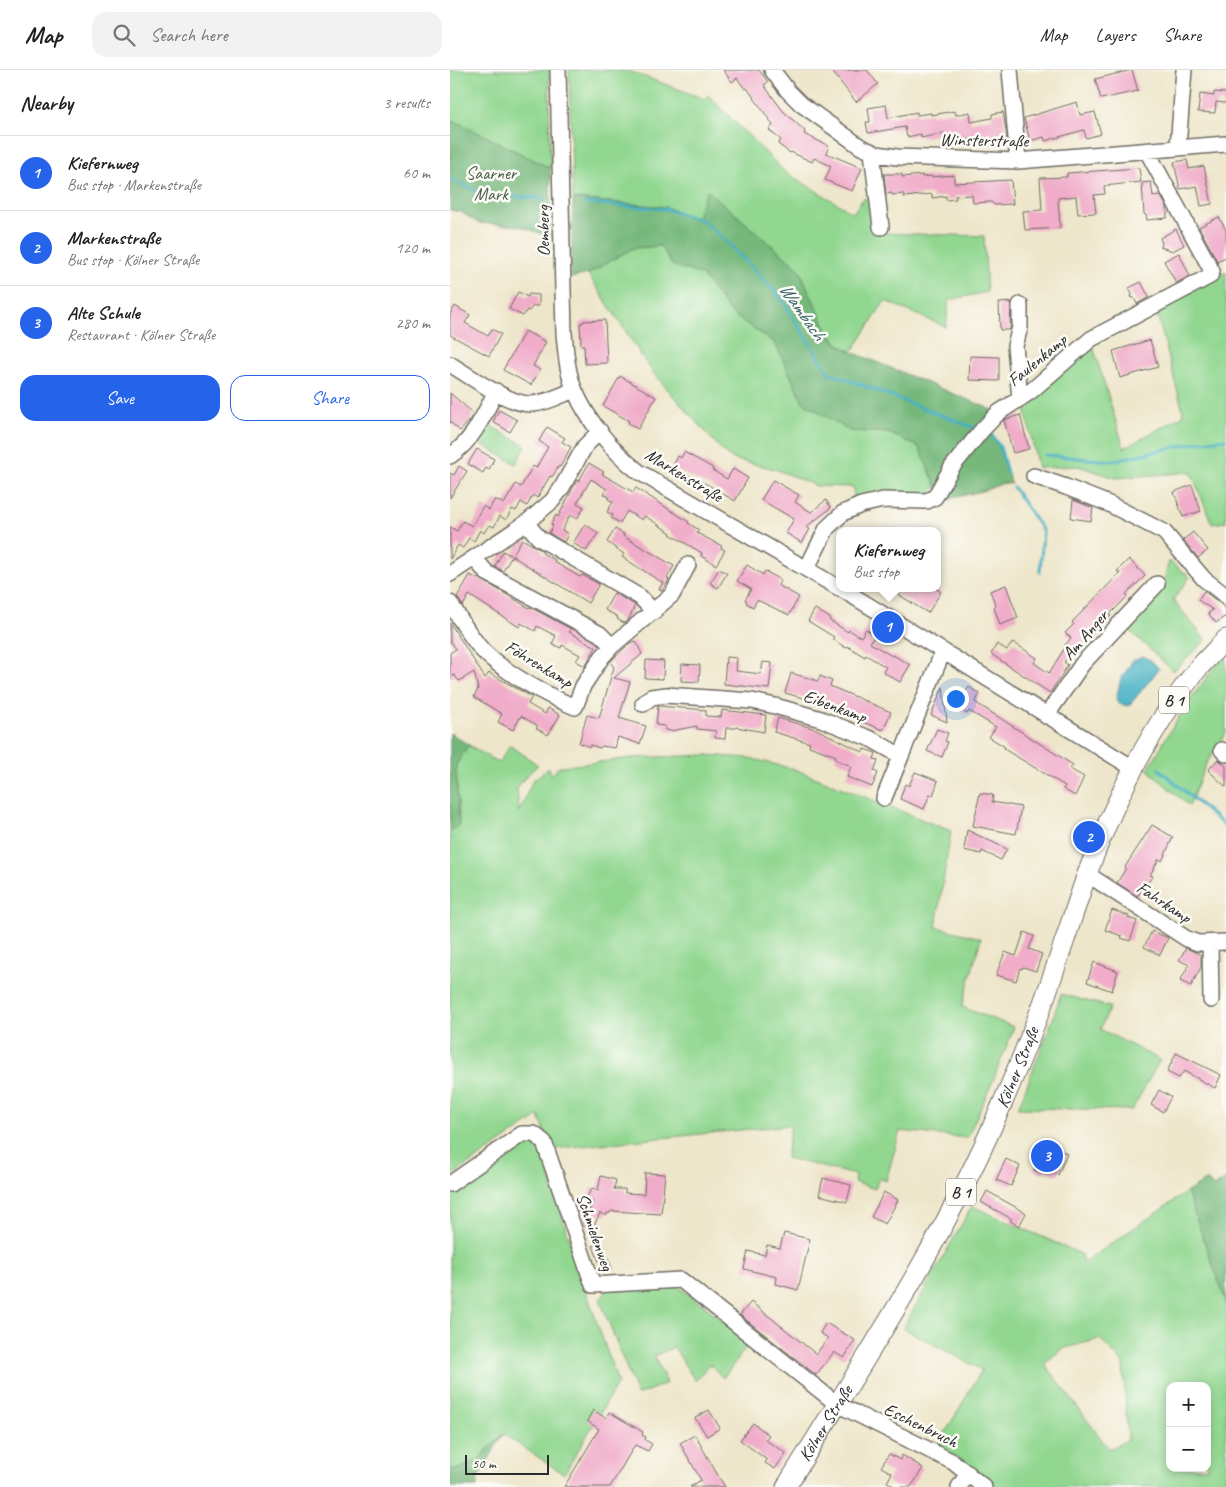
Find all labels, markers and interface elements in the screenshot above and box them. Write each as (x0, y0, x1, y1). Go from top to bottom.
search box (92, 12, 442, 57)
text: Map (25, 20, 62, 50)
icon: search (110, 21, 138, 49)
text: Search here (150, 23, 228, 47)
text: Map (1040, 24, 1068, 46)
text: Layers (1096, 24, 1135, 46)
text: Share (1163, 24, 1201, 46)
text: Nearby (20, 90, 73, 116)
text: 3 results (383, 93, 430, 113)
street label: Winsterstraße (940, 128, 1030, 152)
text: Kiefernweg (67, 151, 138, 175)
park label: Saarner Mark (466, 162, 518, 205)
text: 1 (32, 163, 40, 183)
text: 60 m (403, 163, 430, 183)
text: Bus stop · Markenstraße (67, 175, 201, 195)
street label: Oemberg (532, 204, 554, 257)
text: Markenstraße (67, 226, 160, 250)
text: 2 (32, 238, 40, 258)
text: 120 m (396, 238, 430, 258)
text: Bus stop · Kölner Straße (67, 250, 199, 270)
water label: Wambach (774, 278, 832, 347)
text: Alte Schule (67, 301, 140, 325)
text: 3 (32, 313, 40, 333)
text: 280 m (396, 313, 430, 333)
text: Restaurant · Kölner Straße (67, 325, 215, 345)
street label: Faulenkamp (1003, 328, 1072, 391)
button: Save (20, 375, 220, 421)
button: Share (230, 375, 430, 421)
street label: Markenstraße (641, 443, 728, 507)
popup (836, 527, 941, 592)
text: Kiefernweg (853, 538, 924, 562)
text: Bus stop (853, 562, 899, 582)
street label: Am Anger (1057, 603, 1114, 665)
pin: 1 (872, 608, 904, 646)
street label: Föhrenkamp (501, 635, 578, 693)
street label: Eibenkamp (800, 684, 871, 728)
your location (943, 686, 969, 712)
road number: B 1 (1159, 686, 1189, 714)
pin: 2 (1073, 818, 1105, 856)
street label: Fahrkamp (1132, 876, 1197, 928)
street label: Kölner Straße (991, 1023, 1044, 1111)
pin: 3 (1031, 1137, 1063, 1175)
road number: B 1 (946, 1178, 976, 1206)
street label: Schmielenweg (571, 1190, 619, 1275)
street label: Kölner Straße (794, 1380, 858, 1465)
map controls (1166, 1382, 1211, 1472)
button: + (1166, 1382, 1211, 1427)
street label: Eschenbruch (880, 1398, 962, 1453)
button: − (1166, 1427, 1211, 1472)
scale bar (465, 1452, 549, 1475)
text: 50 m (472, 1455, 496, 1472)

